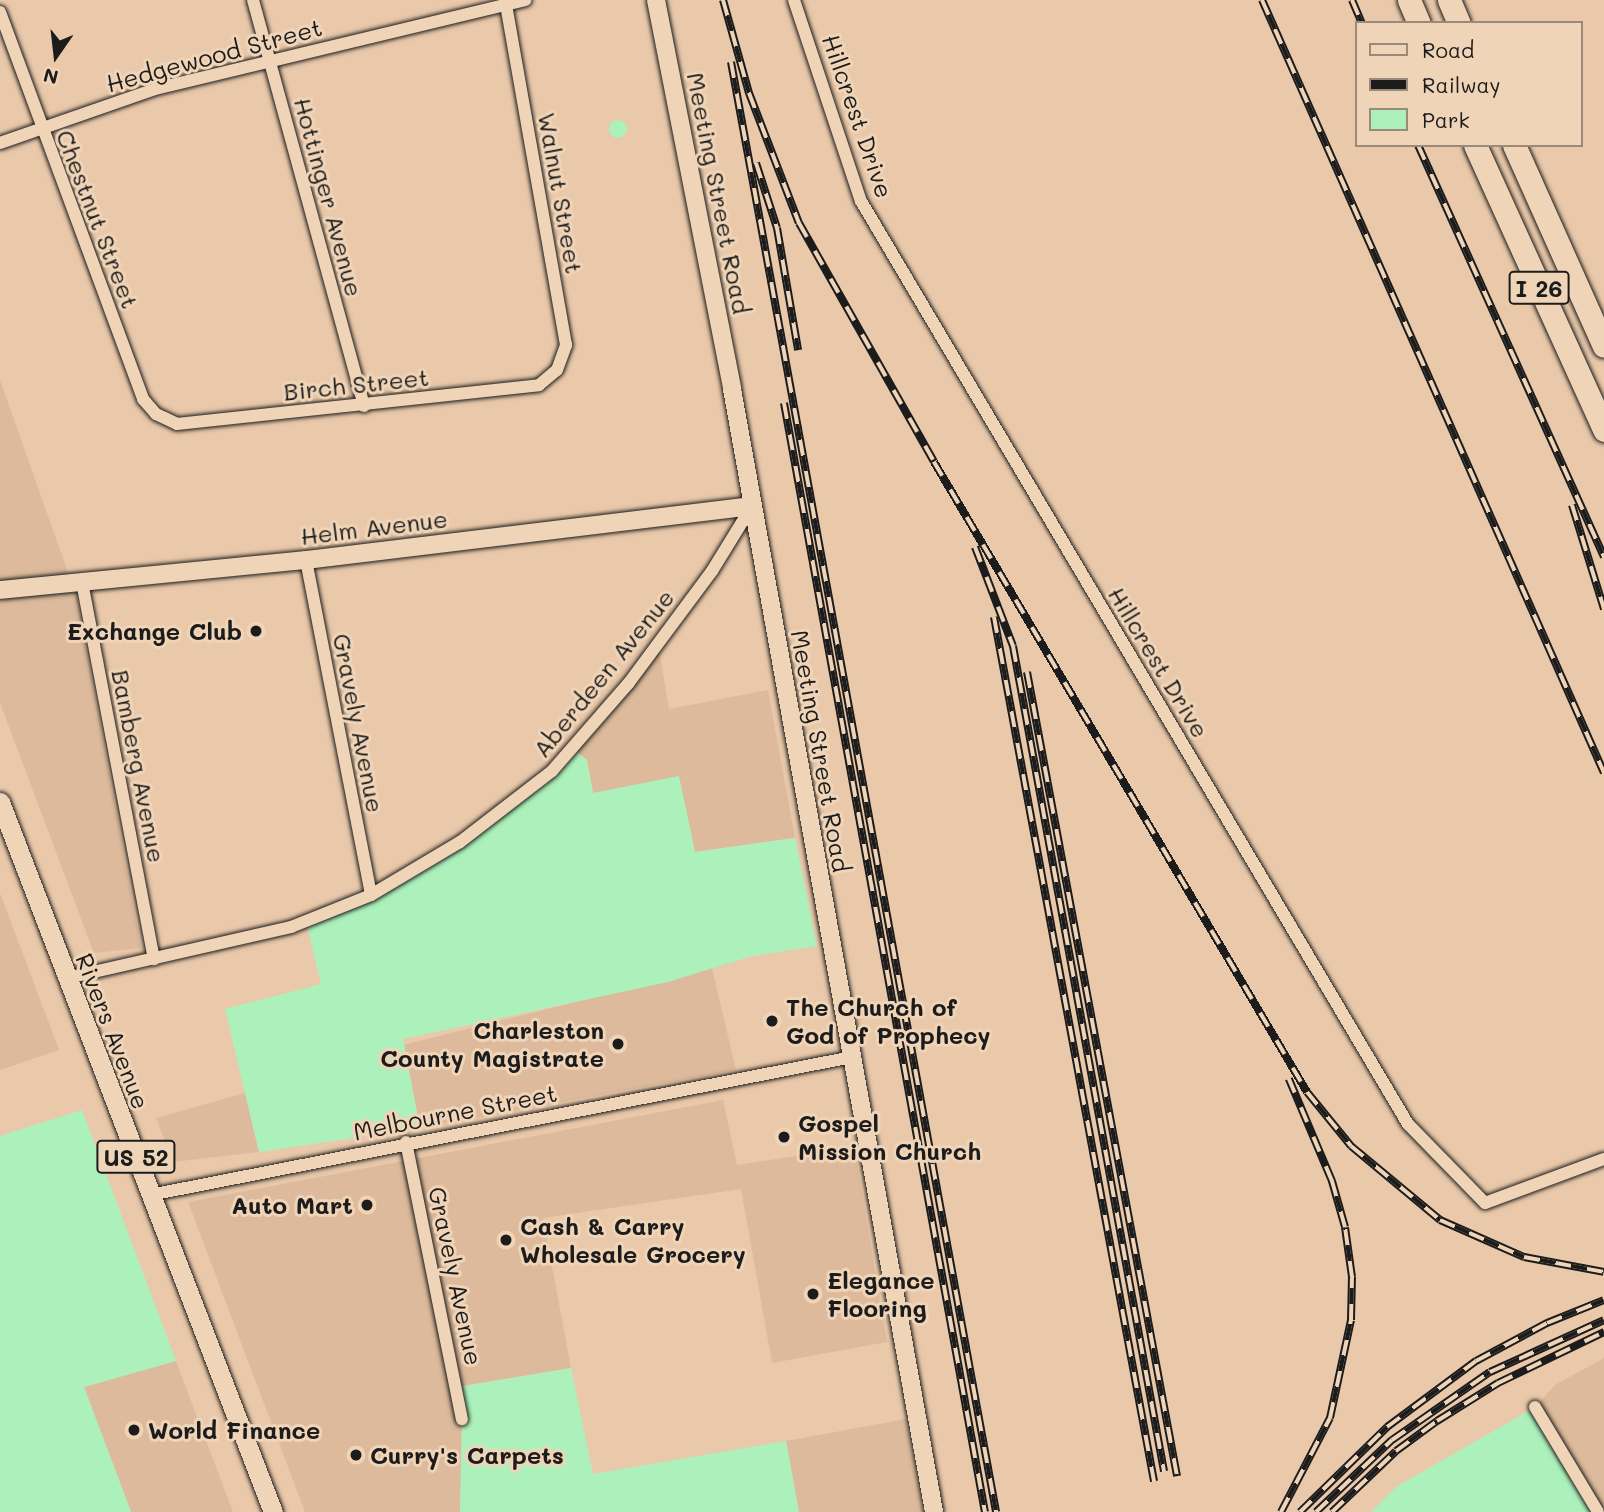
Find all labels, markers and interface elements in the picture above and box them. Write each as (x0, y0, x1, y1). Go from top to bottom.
street label: Hedgewood Street (103, 12, 325, 98)
north arrow (21, 21, 91, 91)
legend (1356, 21, 1583, 147)
street label: Hillcrest Drive (817, 31, 899, 201)
text: Road (1422, 36, 1474, 63)
text: N (41, 63, 61, 91)
street label: Meeting Street Road (681, 70, 757, 316)
text: Railway (1422, 71, 1501, 98)
street label: Hottinger Avenue (289, 94, 369, 300)
text: Park (1422, 106, 1470, 133)
street label: Walnut Street (533, 110, 589, 276)
street label: Chestnut Street (51, 126, 145, 312)
road number: I 26 (1508, 268, 1570, 308)
street label: Birch Street (282, 362, 430, 406)
street label: Helm Avenue (299, 504, 449, 550)
street label: Hillcrest Drive (1103, 581, 1215, 743)
street label: Aberdeen Avenue (526, 583, 680, 763)
place label: Exchange Club (67, 617, 242, 645)
marker: Exchange Club (248, 623, 264, 639)
street label: Meeting Street Road (786, 628, 856, 874)
street label: Gravely Avenue (328, 631, 390, 815)
street label: Bamberg Avenue (106, 667, 172, 865)
street label: Rivers Avenue (70, 949, 156, 1113)
place label: The Church of God of Prophecy (786, 993, 991, 1049)
marker: The Church of God of Prophecy (764, 1013, 780, 1029)
place label: Charleston County Magistrate (380, 1016, 604, 1072)
marker: Charleston County Magistrate (610, 1036, 626, 1052)
street label: Melbourne Street (351, 1078, 559, 1146)
place label: Gospel Mission Church (798, 1109, 981, 1165)
marker: Gospel Mission Church (776, 1129, 792, 1145)
road number: US 52 (96, 1138, 176, 1176)
street label: Gravely Avenue (423, 1184, 489, 1368)
place label: Auto Mart (231, 1191, 353, 1219)
marker: Auto Mart (359, 1197, 375, 1213)
place label: Cash & Carry Wholesale Grocery (520, 1212, 746, 1268)
marker: Cash & Carry Wholesale Grocery (498, 1232, 514, 1248)
place label: Elegance Flooring (827, 1266, 935, 1322)
marker: Elegance Flooring (805, 1286, 821, 1302)
place label: World Finance (148, 1416, 320, 1444)
marker: World Finance (126, 1422, 142, 1438)
place label: Curry's Carpets (370, 1441, 564, 1469)
marker: Curry's Carpets (348, 1447, 364, 1463)

